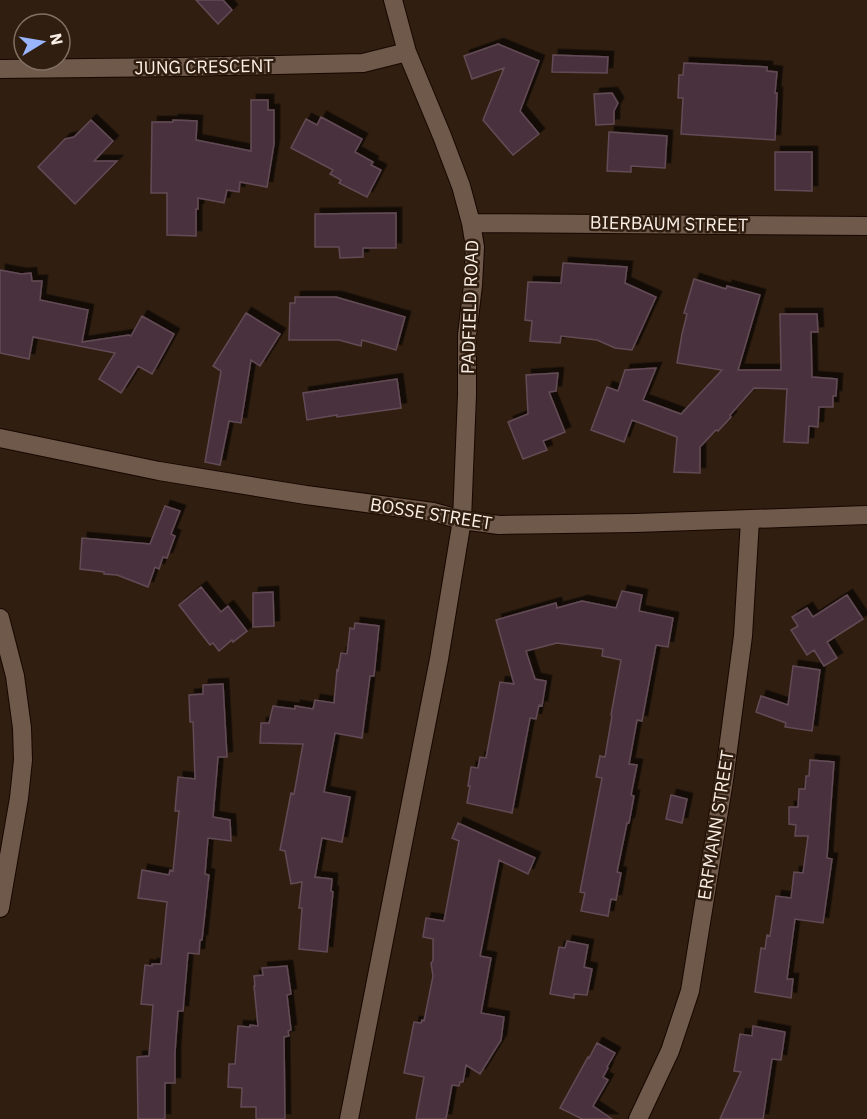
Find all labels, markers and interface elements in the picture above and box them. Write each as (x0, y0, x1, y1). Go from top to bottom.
north arrow (12, 12, 72, 72)
text: N (46, 32, 68, 47)
street label: JUNG CRESCENT (134, 54, 274, 79)
street label: BIERBAUM STREET (590, 211, 748, 236)
street label: PADFIELD ROAD (456, 239, 483, 374)
street label: BOSSE STREET (368, 493, 494, 535)
street label: ERFMANN STREET (692, 748, 739, 901)

